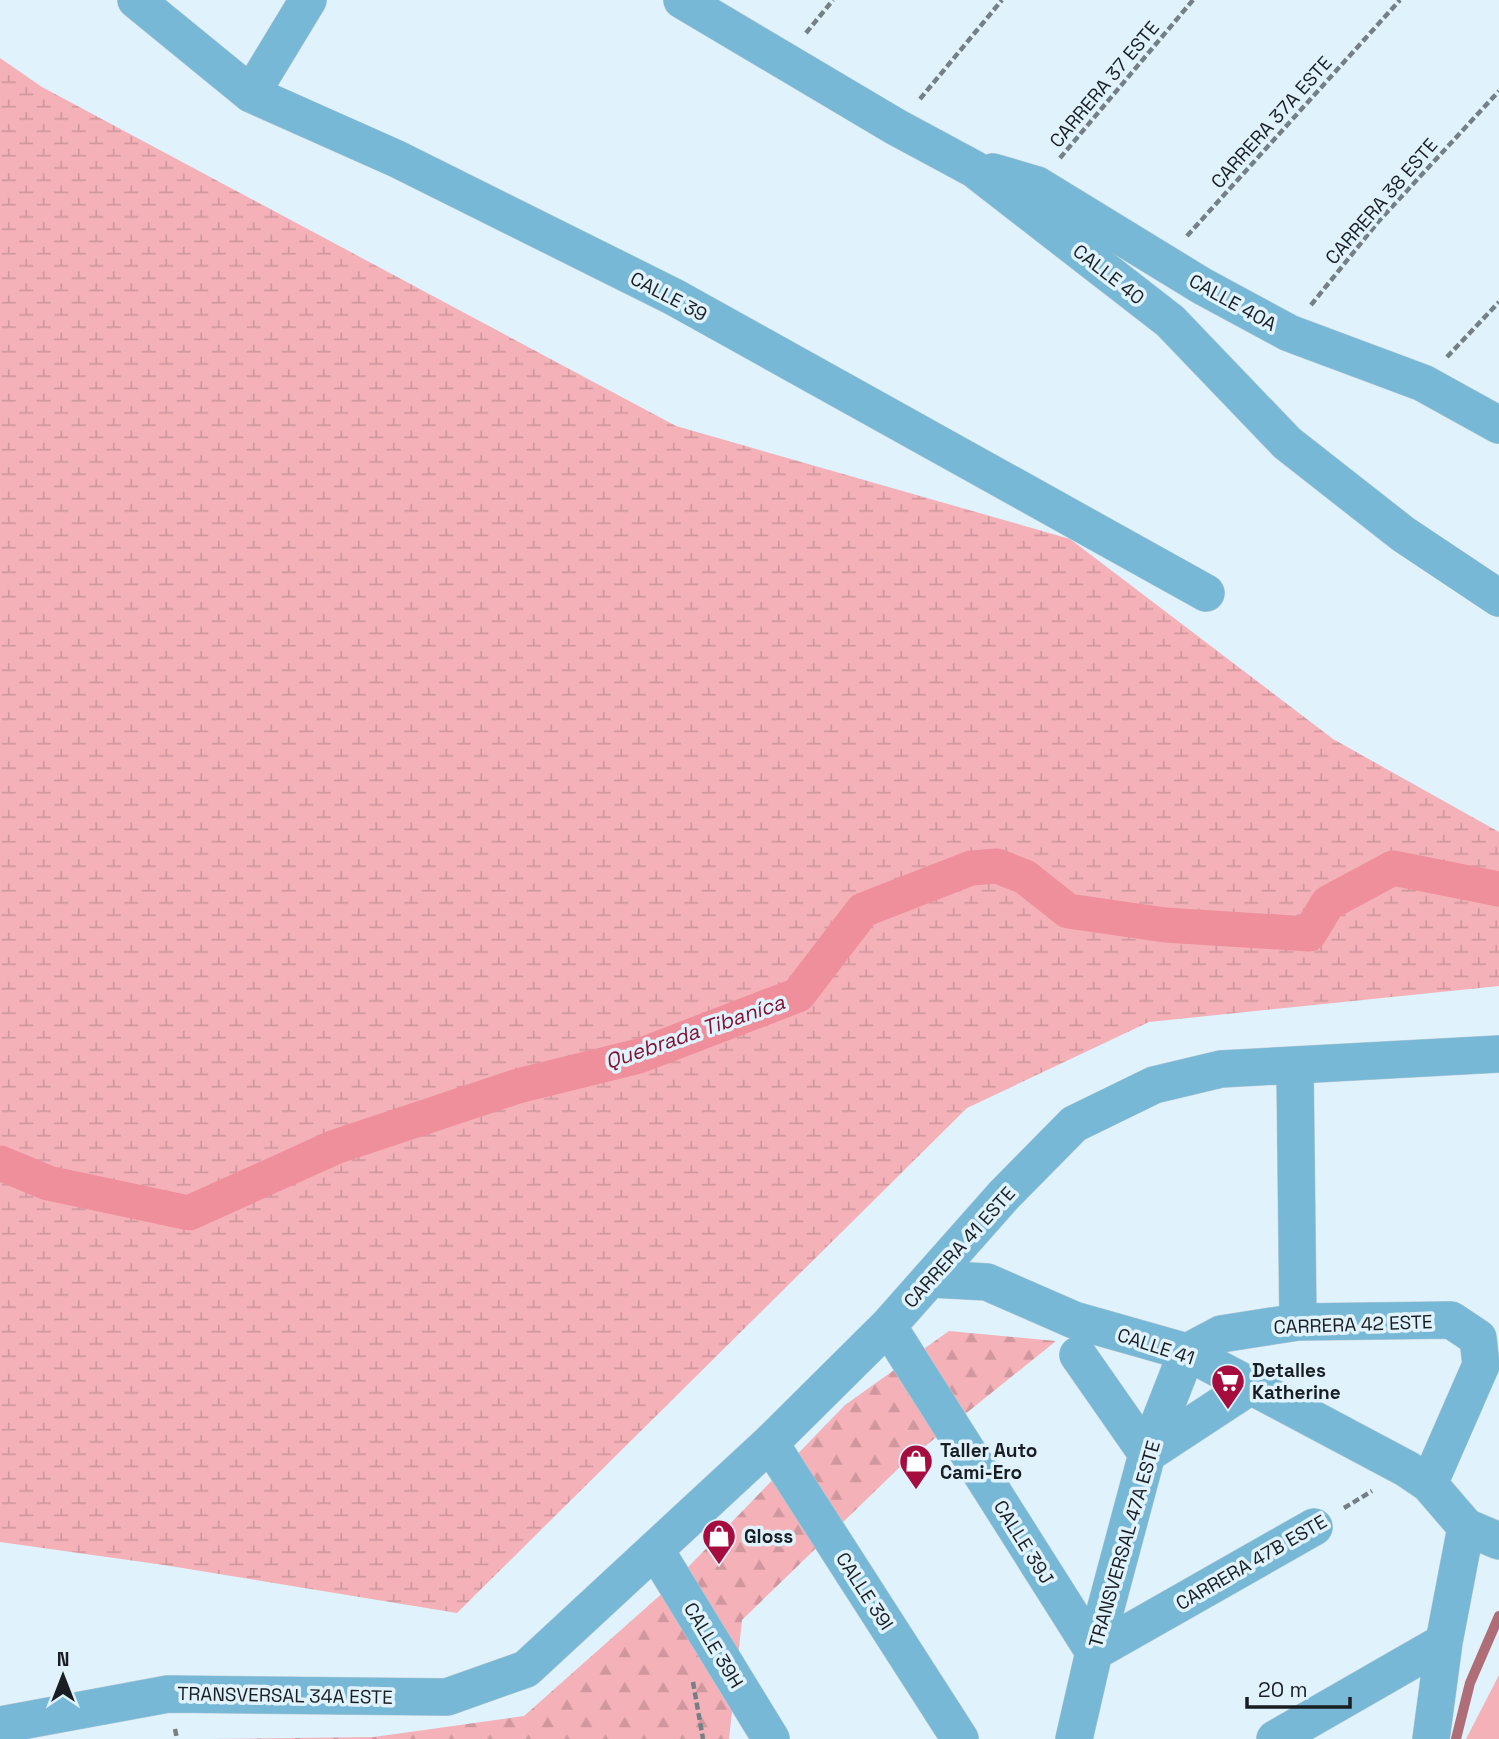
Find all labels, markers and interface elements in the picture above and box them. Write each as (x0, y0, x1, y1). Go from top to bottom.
street label: CARRERA 37 ESTE (1044, 16, 1165, 153)
street label: CARRERA 37A ESTE (1205, 51, 1337, 194)
street label: CARRERA 38 ESTE (1320, 133, 1443, 270)
street label: CALLE 40 (1068, 239, 1150, 310)
street label: CALLE 39 (626, 266, 711, 327)
street label: CALLE 40A (1185, 268, 1281, 337)
water label: Quebrada Tibaníca (601, 988, 789, 1075)
street label: CARRERA 41 ESTE (898, 1181, 1021, 1313)
street label: CARRERA 42 ESTE (1273, 1309, 1433, 1340)
street label: CALLE 41 (1114, 1322, 1198, 1371)
place label: Detalles Katherine (1252, 1358, 1341, 1405)
supermarket icon: Detalles Katherine (1209, 1362, 1247, 1411)
place label: Taller Auto Cami-Ero (940, 1438, 1037, 1485)
street label: TRANSVERSAL 47A ESTE (1083, 1438, 1166, 1651)
shop icon: Taller Auto Cami-Ero (897, 1442, 935, 1491)
street label: CALLE 39J (988, 1495, 1059, 1589)
street label: CARRERA 47B ESTE (1171, 1509, 1331, 1616)
shop icon: Gloss (700, 1517, 738, 1566)
place label: Gloss (744, 1524, 793, 1549)
street label: CALLE 39I (830, 1548, 899, 1635)
street label: CALLE 39H (678, 1598, 749, 1693)
north arrow (28, 1641, 98, 1711)
text: N (57, 1647, 69, 1672)
scale bar (1247, 1666, 1350, 1710)
text: 20 m (1258, 1676, 1308, 1703)
street label: TRANSVERSAL 34A ESTE (177, 1681, 393, 1710)

